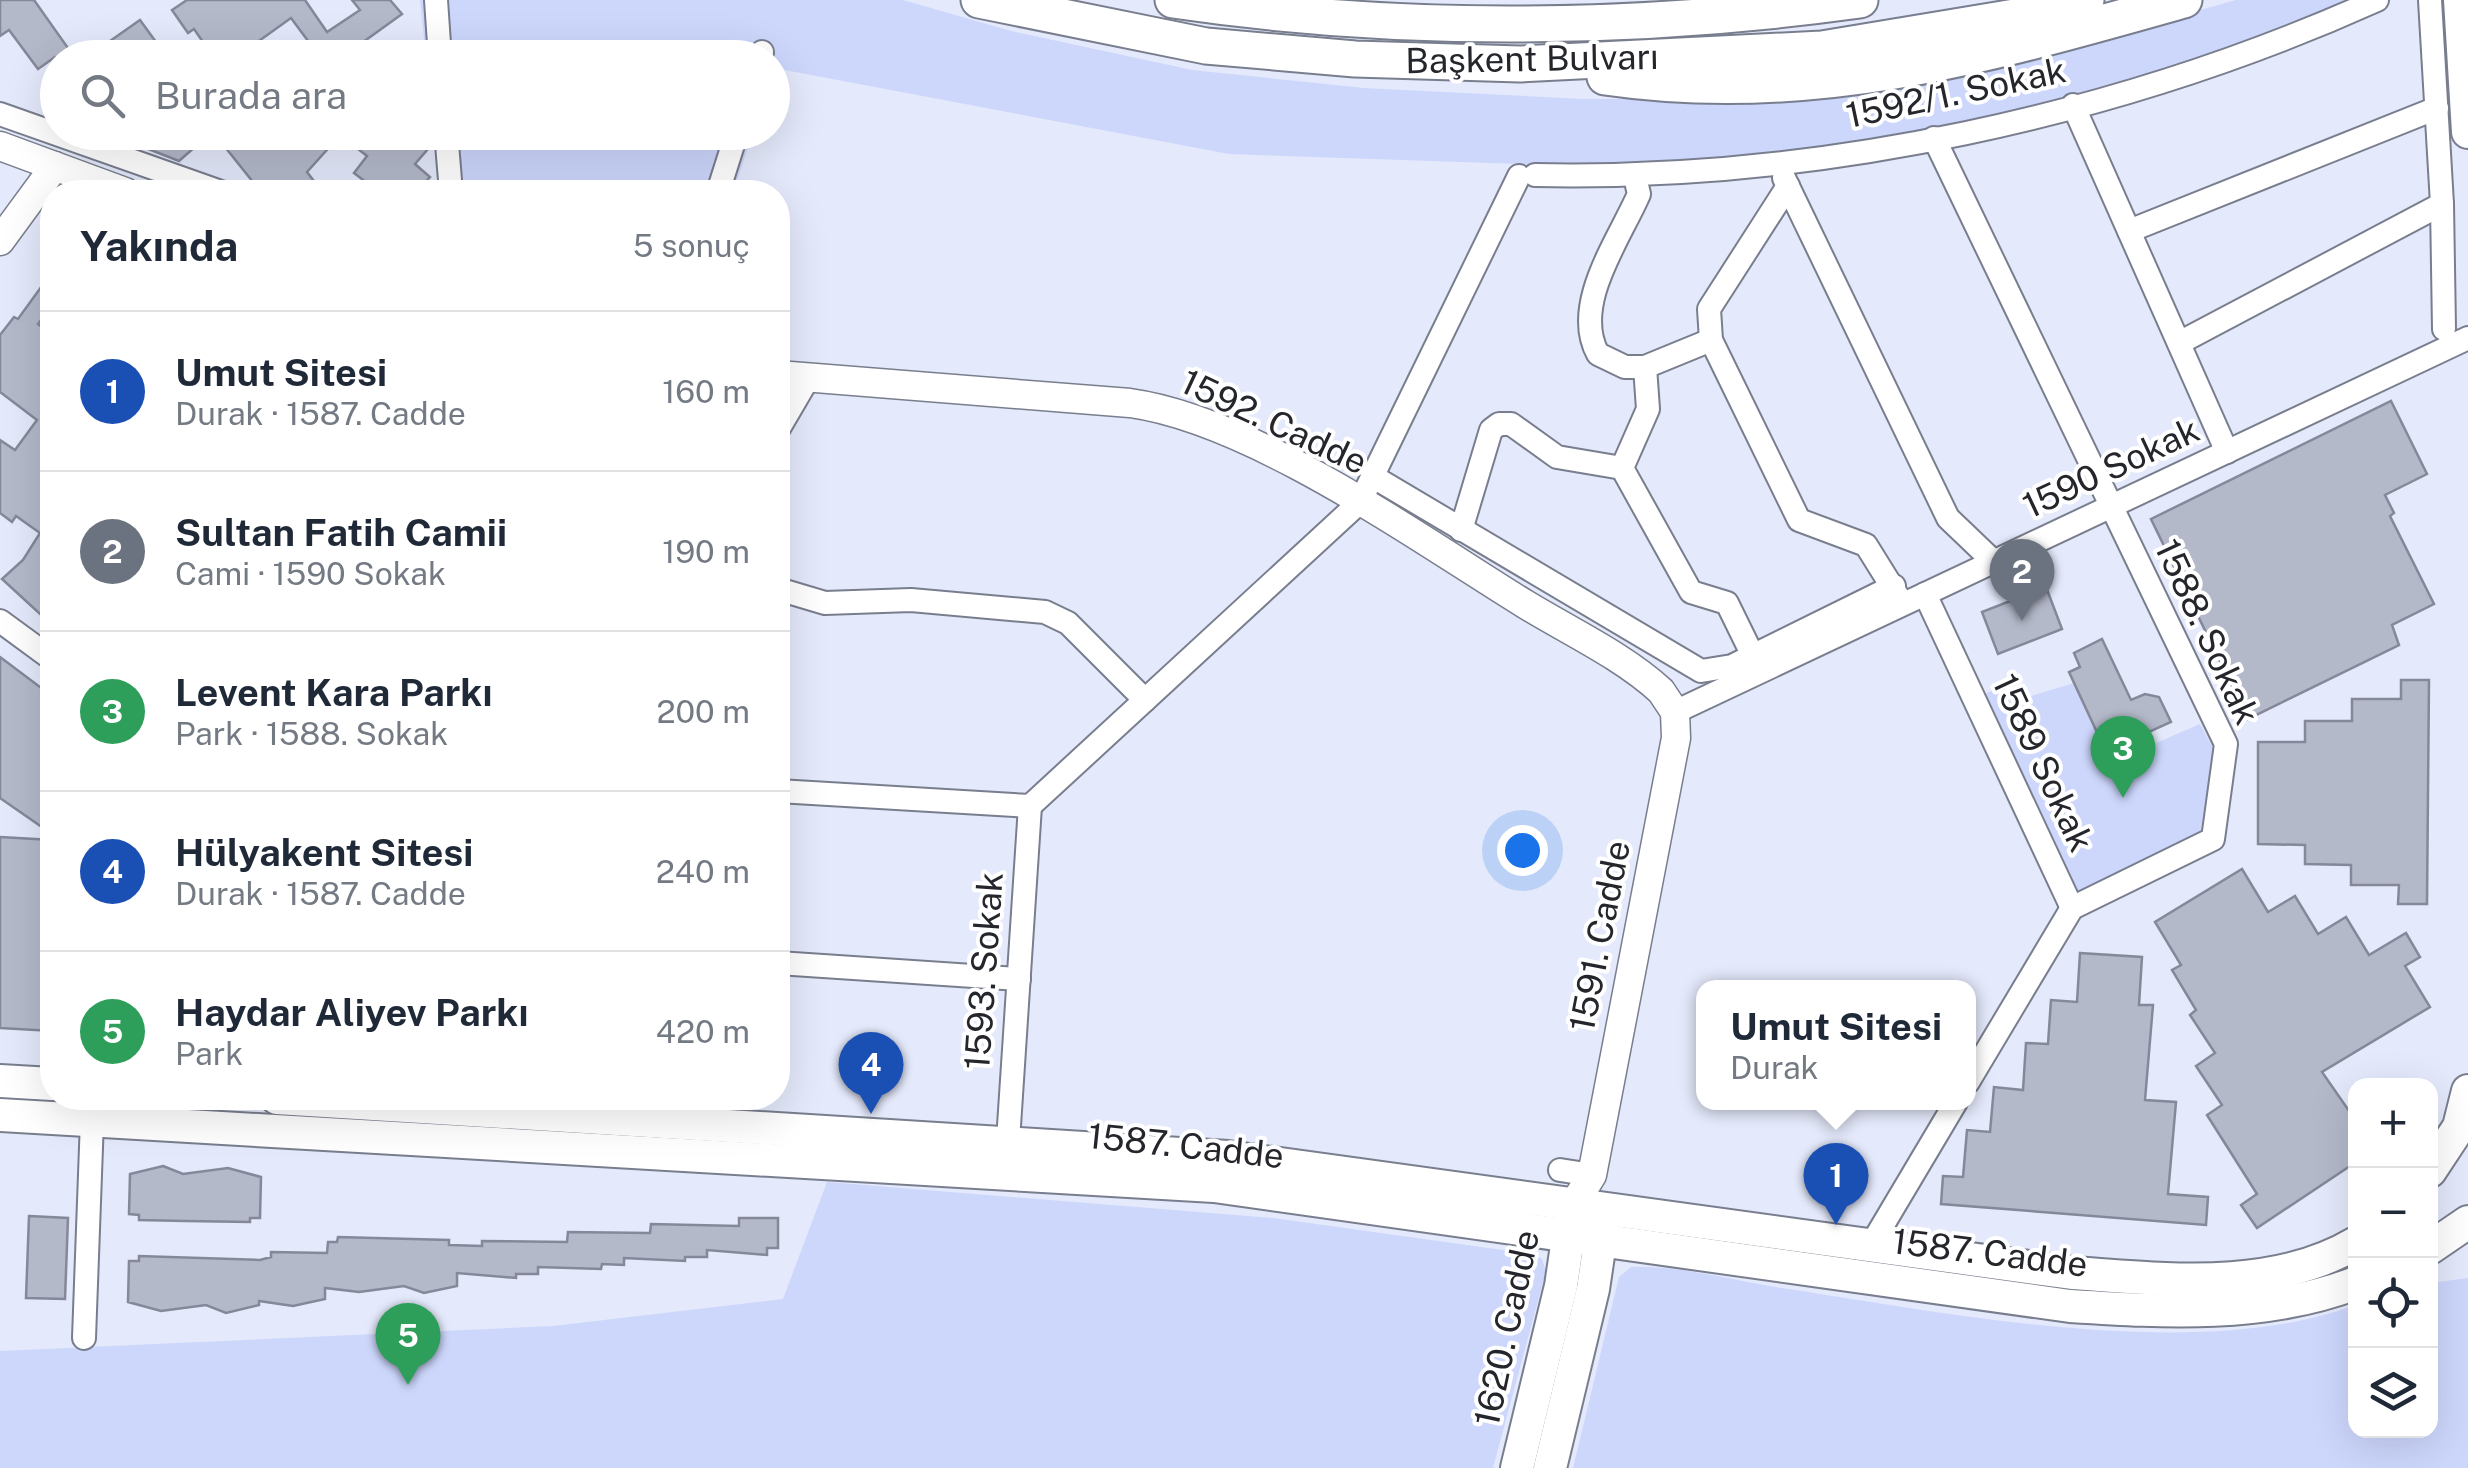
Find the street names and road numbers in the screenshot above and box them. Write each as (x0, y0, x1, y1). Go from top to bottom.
street label: Başkent Bulvarı (1405, 36, 1659, 81)
street label: 1592/1. Sokak (1842, 49, 2069, 136)
street label: 1592. Cadde (1175, 361, 1374, 482)
street label: 1590 Sokak (2016, 409, 2205, 526)
street label: 1588. Sokak (2147, 533, 2268, 731)
street label: 1589 Sokak (1985, 668, 2102, 858)
street label: 1591. Cadde (1561, 837, 1638, 1035)
street label: 1593. Sokak (956, 871, 1011, 1071)
street label: 1587. Cadde (1086, 1115, 1286, 1176)
street label: 1587. Cadde (1890, 1220, 2090, 1285)
street label: 1620. Cadde (1466, 1226, 1547, 1430)

